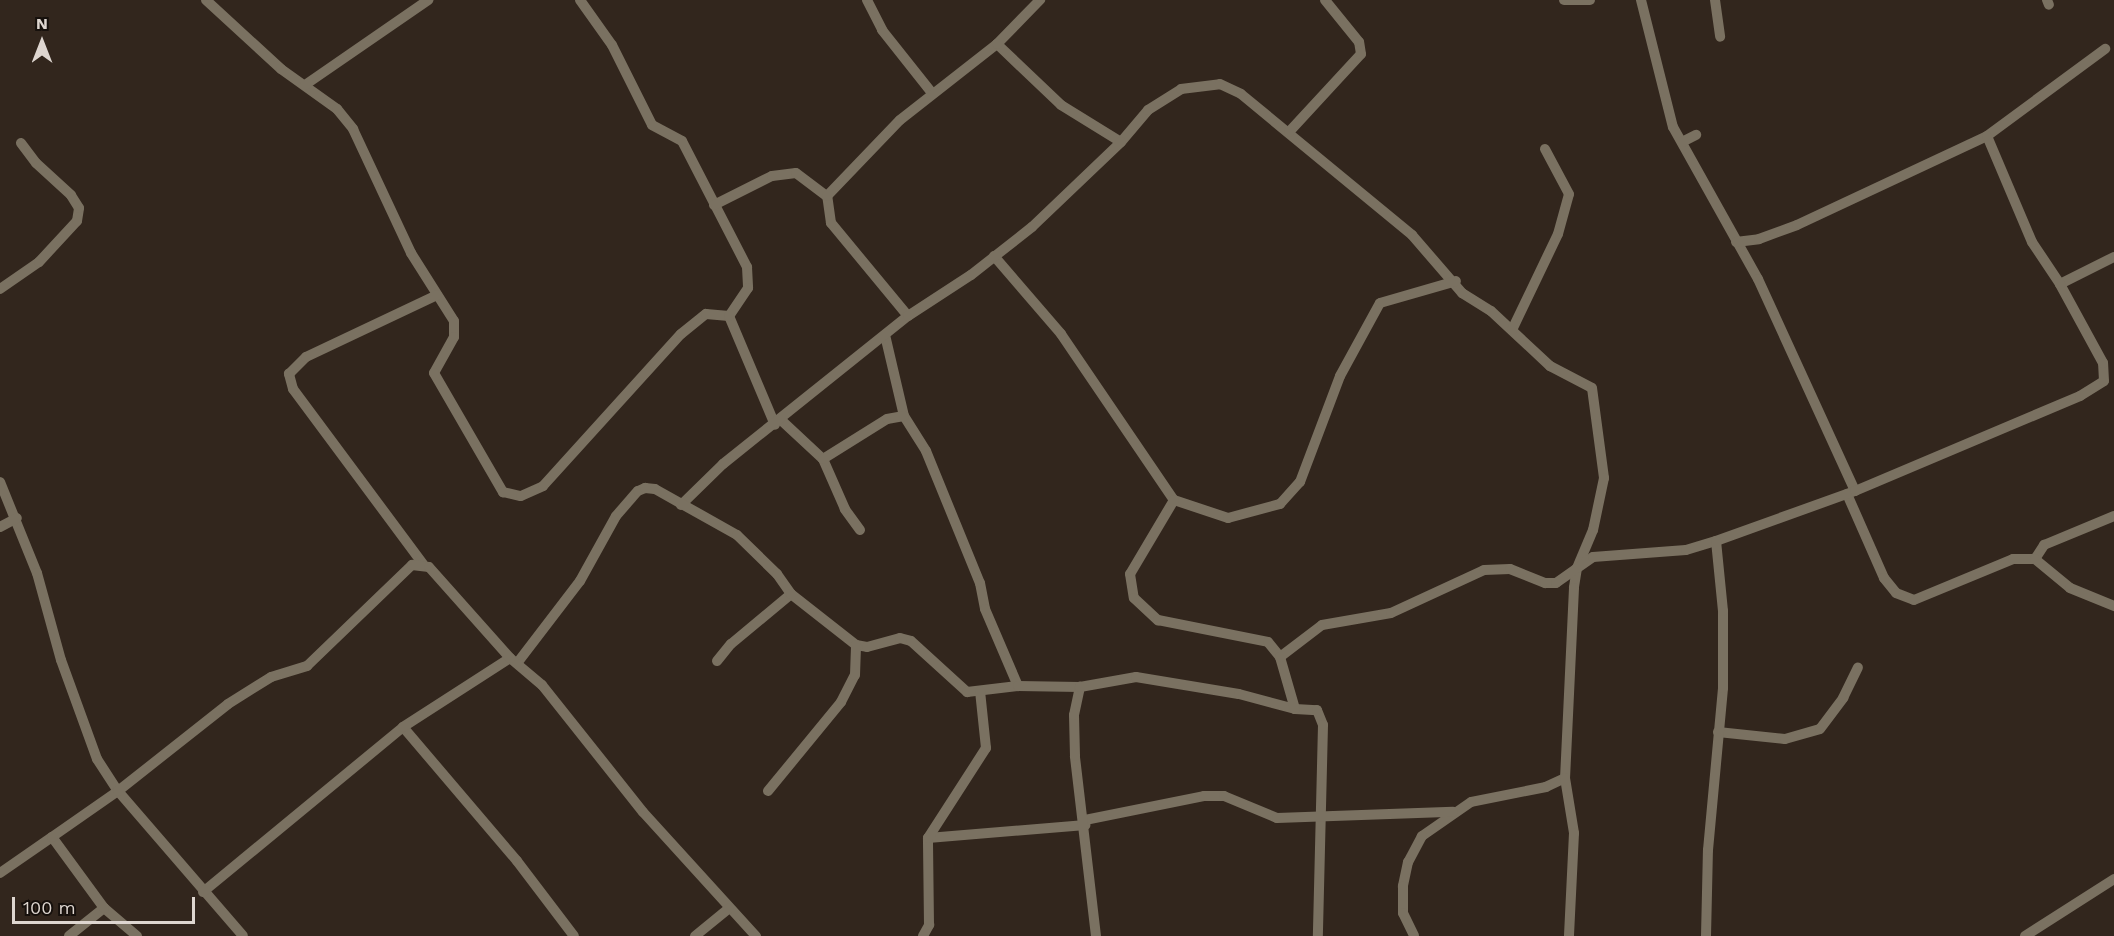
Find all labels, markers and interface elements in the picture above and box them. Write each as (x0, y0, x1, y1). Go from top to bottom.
north arrow (12, 12, 72, 72)
text: N (36, 14, 48, 33)
scale bar (15, 885, 198, 923)
text: 100 m (23, 897, 76, 918)

